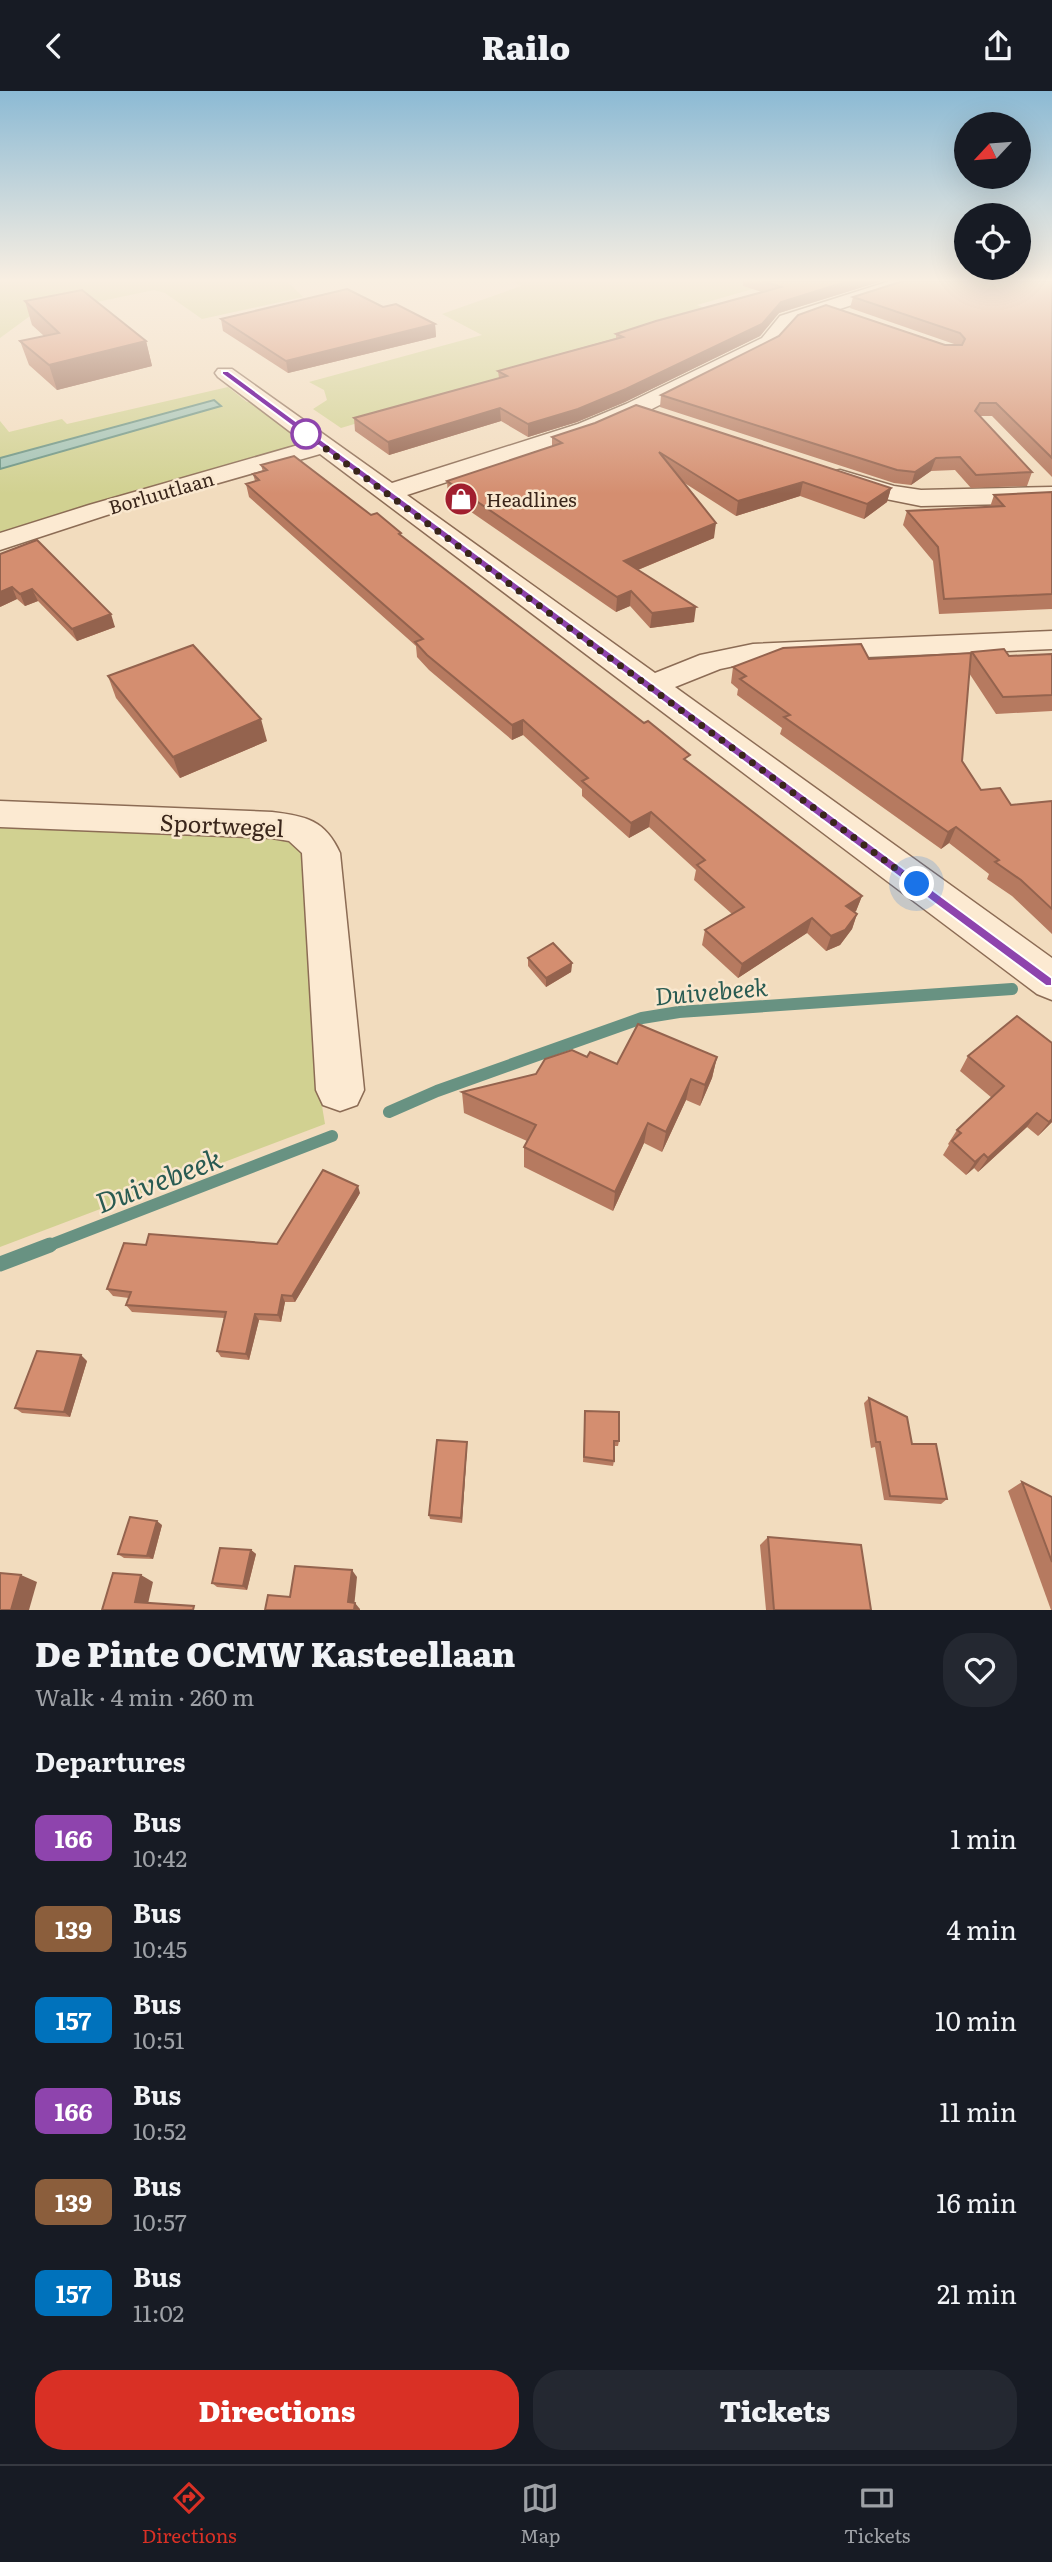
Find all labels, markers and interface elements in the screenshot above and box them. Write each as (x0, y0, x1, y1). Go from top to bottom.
text: Railo (482, 22, 570, 70)
icon: back (35, 27, 73, 65)
icon: share (979, 27, 1017, 65)
north arrow (954, 112, 1031, 189)
map controls (954, 112, 1031, 280)
button: locate (954, 203, 1031, 280)
unlabelled marker (291, 419, 321, 449)
street label: Borluutlaan (105, 464, 217, 520)
shop icon: Headlines (442, 480, 480, 518)
place label: Headlines (486, 485, 577, 513)
street label: Sportwegel (159, 804, 285, 844)
your location (899, 866, 934, 901)
water label: Duivebeek (653, 968, 770, 1012)
water label: Duivebeek (89, 1135, 228, 1222)
text: De Pinte OCMW Kasteellaan (35, 1628, 515, 1677)
button: heart (943, 1633, 1017, 1707)
text: Walk · 4 min · 260 m (35, 1679, 254, 1713)
text: Departures (35, 1741, 186, 1780)
text: Bus (133, 1801, 181, 1840)
text: 1 min (950, 1818, 1017, 1857)
text: 166 (55, 1820, 92, 1855)
text: 10:42 (133, 1840, 187, 1874)
text: Bus (133, 1892, 181, 1931)
text: 4 min (946, 1909, 1017, 1948)
text: 139 (55, 1911, 92, 1946)
text: 10:45 (133, 1931, 187, 1965)
text: Bus (133, 1983, 181, 2022)
text: 10 min (935, 2000, 1017, 2039)
text: 157 (56, 2002, 91, 2037)
text: 10:51 (133, 2022, 184, 2056)
text: Bus (133, 2074, 181, 2113)
text: 11 min (940, 2091, 1017, 2130)
text: 166 (55, 2093, 92, 2128)
text: 10:52 (133, 2113, 186, 2147)
text: Bus (133, 2165, 181, 2204)
text: 16 min (936, 2182, 1017, 2221)
text: 139 (55, 2184, 92, 2219)
text: 10:57 (133, 2204, 187, 2238)
text: Bus (133, 2256, 181, 2295)
text: 21 min (937, 2273, 1017, 2312)
text: 157 (56, 2275, 91, 2310)
text: 11:02 (133, 2295, 184, 2329)
button: Directions (35, 2370, 519, 2450)
button: Tickets (533, 2370, 1017, 2450)
tab: Directions (142, 2479, 237, 2549)
tab: Map (520, 2479, 561, 2549)
tab: Tickets (844, 2479, 910, 2549)

